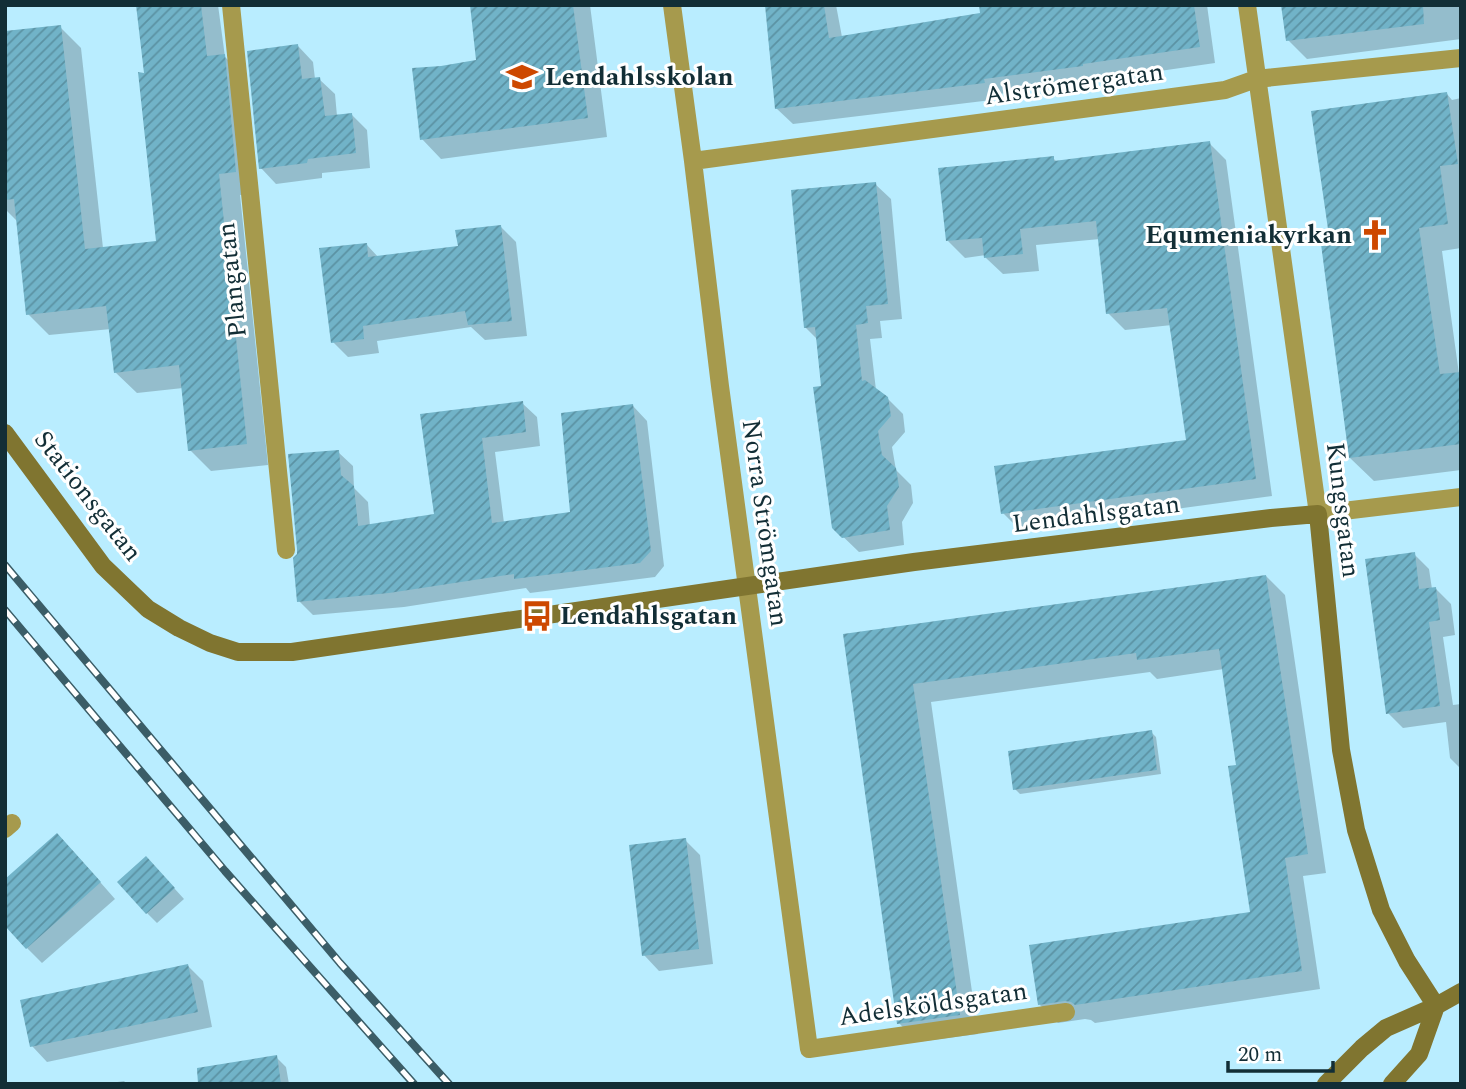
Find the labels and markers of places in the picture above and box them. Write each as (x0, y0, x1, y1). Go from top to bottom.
place label: Lendahlsskolan (545, 57, 734, 97)
school or university icon: Lendahlsskolan (505, 60, 539, 94)
place label: Equmeniakyrkan (1145, 215, 1352, 255)
church icon: Equmeniakyrkan (1358, 218, 1392, 252)
place label: Lendahlsgatan (560, 596, 737, 636)
bus stop icon: Lendahlsgatan (520, 599, 554, 633)

